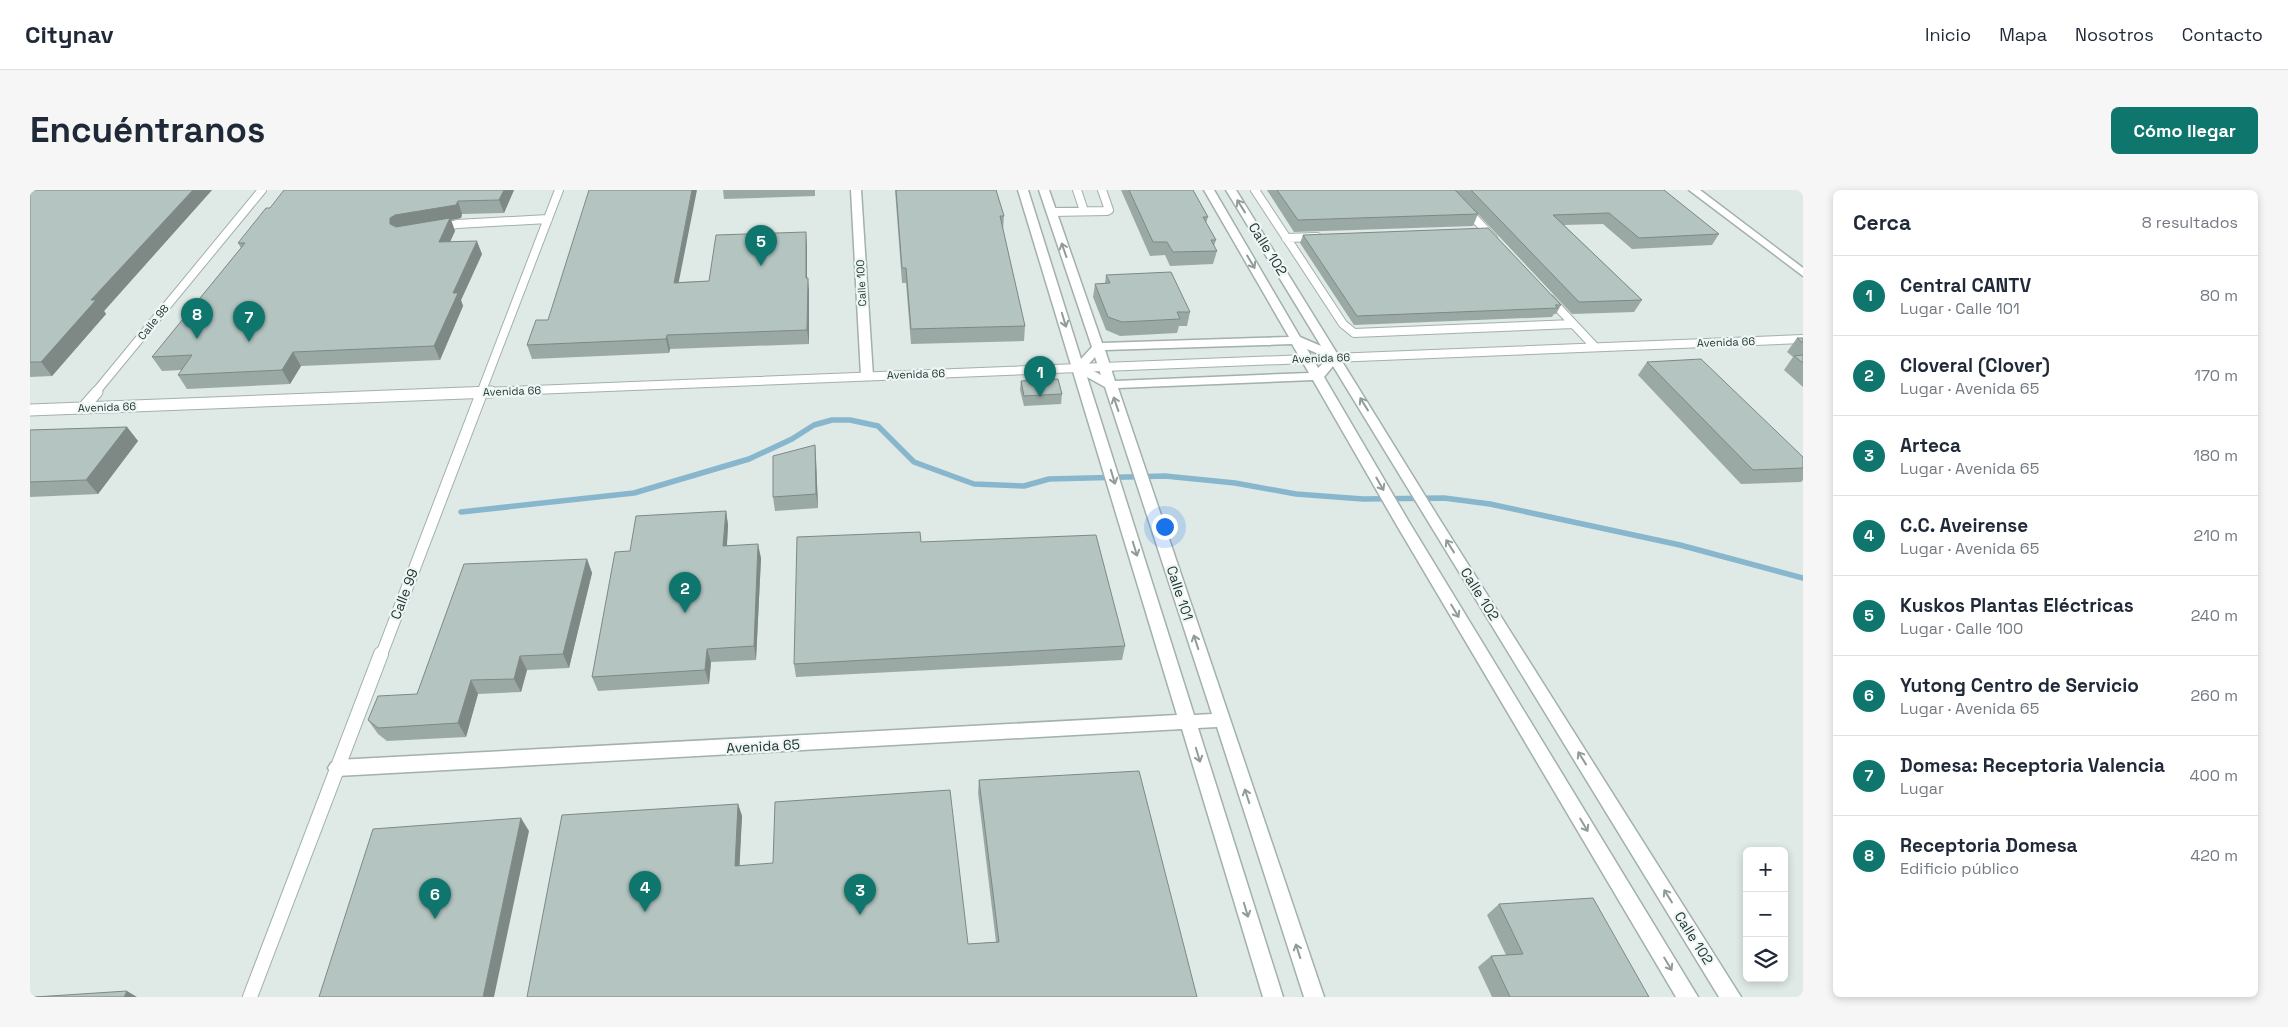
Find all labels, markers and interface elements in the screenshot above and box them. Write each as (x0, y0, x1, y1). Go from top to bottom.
text: Citynav (25, 19, 114, 50)
text: Inicio (1925, 23, 1971, 46)
text: Mapa (1999, 23, 2047, 46)
text: Nosotros (2075, 23, 2154, 46)
text: Contacto (2182, 23, 2263, 46)
button: Cómo llegar (2111, 107, 2258, 154)
text: Encuéntranos (30, 108, 265, 152)
one-way arrow (1236, 200, 1246, 214)
text: Cerca (1853, 209, 1911, 236)
text: 8 resultados (2142, 212, 2238, 233)
street label: Calle 102 (1245, 219, 1291, 279)
pin: 5 (745, 225, 777, 266)
one-way arrow (1059, 242, 1068, 258)
one-way arrow (1247, 255, 1257, 269)
street label: Calle 100 (853, 259, 869, 307)
text: Central CANTV (1900, 273, 2031, 298)
text: 1 (1865, 285, 1873, 306)
text: 80 m (2200, 285, 2238, 306)
pin: 8 (181, 298, 213, 339)
text: Lugar · Calle 101 (1900, 298, 2020, 319)
street label: Calle 98 (134, 301, 172, 343)
pin: 7 (233, 301, 265, 342)
one-way arrow (1060, 312, 1069, 327)
street label: Avenida 66 (1697, 334, 1756, 350)
street label: Avenida 66 (1292, 350, 1351, 366)
text: Cloveral (Clover) (1900, 353, 2050, 378)
pin: 1 (1024, 356, 1056, 397)
text: 2 (1864, 365, 1874, 386)
text: 170 m (2194, 365, 2238, 386)
street label: Avenida 66 (887, 366, 946, 382)
text: Lugar · Avenida 65 (1900, 378, 2039, 399)
street label: Avenida 66 (483, 383, 542, 399)
one-way arrow (1111, 396, 1120, 412)
one-way arrow (1358, 397, 1369, 411)
street label: Avenida 66 (78, 399, 137, 415)
text: Arteca (1900, 433, 1961, 458)
text: 3 (1864, 445, 1874, 466)
text: 180 m (2193, 445, 2238, 466)
text: Lugar · Avenida 65 (1900, 458, 2039, 479)
one-way arrow (1109, 468, 1119, 484)
one-way arrow (1375, 477, 1385, 491)
text: C.C. Aveirense (1900, 513, 2028, 538)
your location (1152, 514, 1178, 540)
text: 4 (1864, 525, 1874, 546)
text: 210 m (2194, 525, 2238, 546)
text: Lugar · Avenida 65 (1900, 538, 2039, 559)
one-way arrow (1445, 540, 1455, 554)
one-way arrow (1131, 541, 1141, 557)
street label: Calle 101 (1163, 563, 1197, 623)
street label: Calle 102 (1457, 564, 1503, 624)
street label: Calle 99 (386, 566, 422, 622)
pin: 2 (669, 572, 701, 613)
text: Kuskos Plantas Eléctricas (1900, 593, 2134, 618)
one-way arrow (1451, 604, 1461, 618)
text: 5 (1864, 605, 1874, 626)
text: 240 m (2191, 605, 2238, 626)
text: Lugar · Calle 100 (1900, 618, 2023, 639)
one-way arrow (1191, 634, 1201, 650)
text: Yutong Centro de Servicio (1900, 673, 2139, 698)
text: 6 (1864, 685, 1874, 706)
text: 260 m (2190, 685, 2238, 706)
text: Lugar · Avenida 65 (1900, 698, 2039, 719)
street label: Avenida 65 (726, 735, 800, 757)
one-way arrow (1194, 746, 1204, 762)
one-way arrow (1577, 752, 1587, 766)
text: Domesa: Receptoria Valencia (1900, 753, 2165, 778)
text: 7 (1865, 765, 1873, 786)
text: 400 m (2190, 765, 2238, 786)
text: Lugar (1900, 778, 1944, 799)
one-way arrow (1242, 789, 1252, 805)
one-way arrow (1580, 818, 1590, 832)
text: Receptoria Domesa (1900, 833, 2078, 858)
text: 8 (1864, 845, 1874, 866)
text: 420 m (2190, 845, 2238, 866)
map controls (1743, 847, 1788, 982)
button: + (1743, 847, 1788, 892)
text: Edificio público (1900, 858, 2019, 879)
pin: 4 (629, 871, 661, 912)
pin: 3 (844, 874, 876, 915)
pin: 6 (419, 878, 451, 919)
one-way arrow (1663, 890, 1673, 904)
button: − (1743, 892, 1788, 937)
one-way arrow (1242, 902, 1251, 917)
street label: Calle 102 (1671, 908, 1717, 968)
button: layers (1743, 937, 1788, 982)
one-way arrow (1293, 943, 1303, 959)
one-way arrow (1664, 957, 1674, 971)

